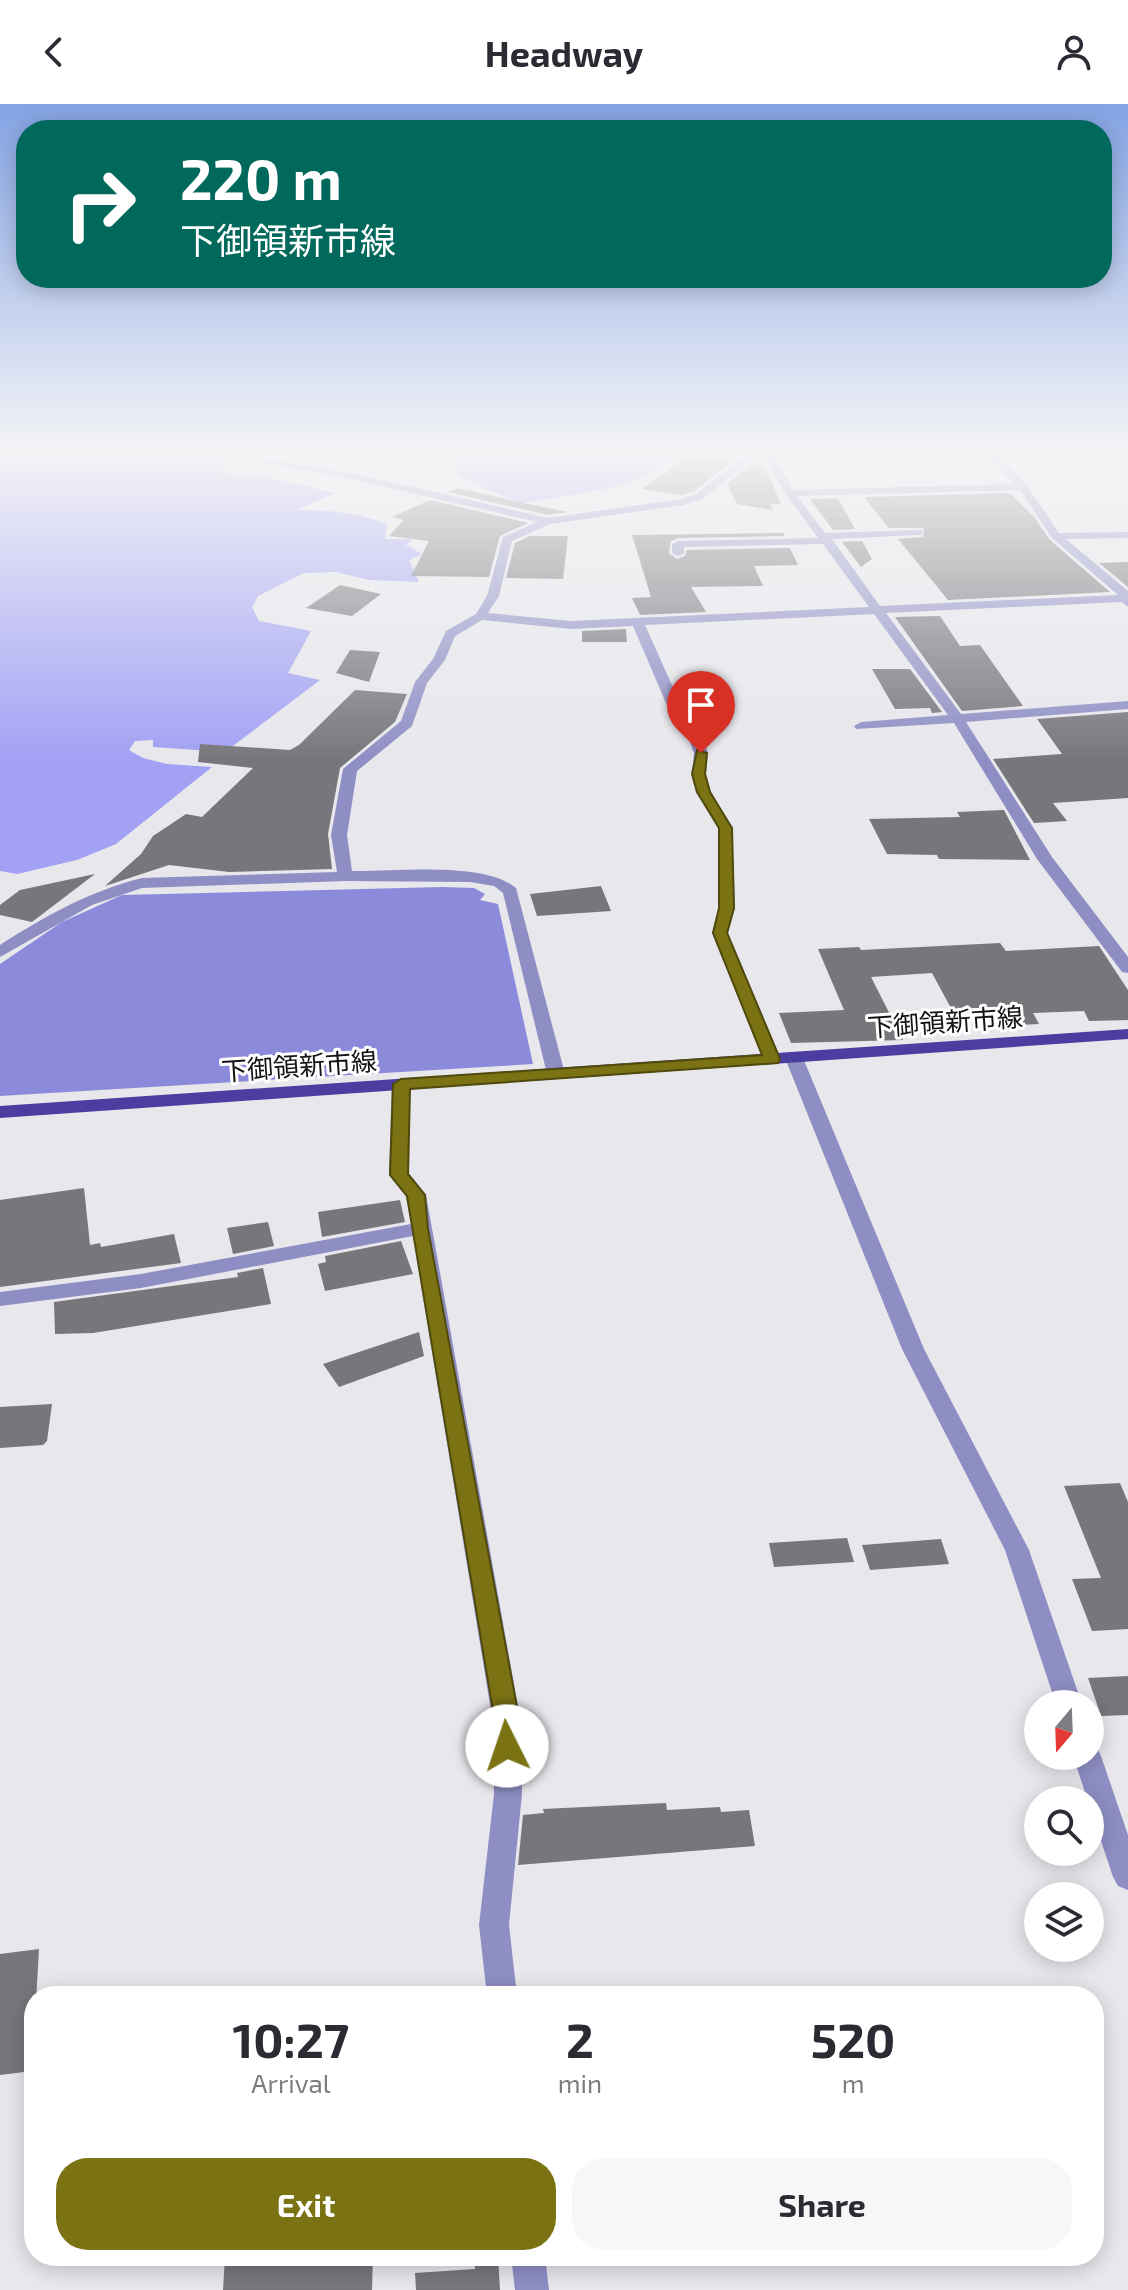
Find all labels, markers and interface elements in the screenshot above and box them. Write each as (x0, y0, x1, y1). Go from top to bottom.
icon: back (32, 30, 76, 74)
icon: person (1052, 30, 1096, 74)
text: Headway (485, 31, 643, 74)
text: 220 m (180, 144, 342, 211)
icon: right (48, 152, 152, 256)
text: 下御領新市線 (180, 218, 396, 261)
pin (667, 671, 735, 753)
icon: arrive (679, 683, 723, 727)
street label: 下御領新市線 (866, 1000, 1024, 1042)
street label: 下御領新市線 (220, 1044, 378, 1086)
north arrow (1024, 1690, 1104, 1770)
map controls (1024, 1690, 1104, 1962)
position arrow (465, 1704, 549, 1788)
button: search (1024, 1786, 1104, 1866)
button: layers (1024, 1882, 1104, 1962)
text: 10:27 (233, 2010, 349, 2068)
text: 2 (566, 2010, 594, 2068)
text: 520 (811, 2010, 895, 2068)
text: Arrival (251, 2067, 330, 2098)
text: min (558, 2067, 602, 2098)
text: m (842, 2067, 864, 2098)
button: Exit (56, 2158, 556, 2250)
button: Share (572, 2158, 1072, 2250)

